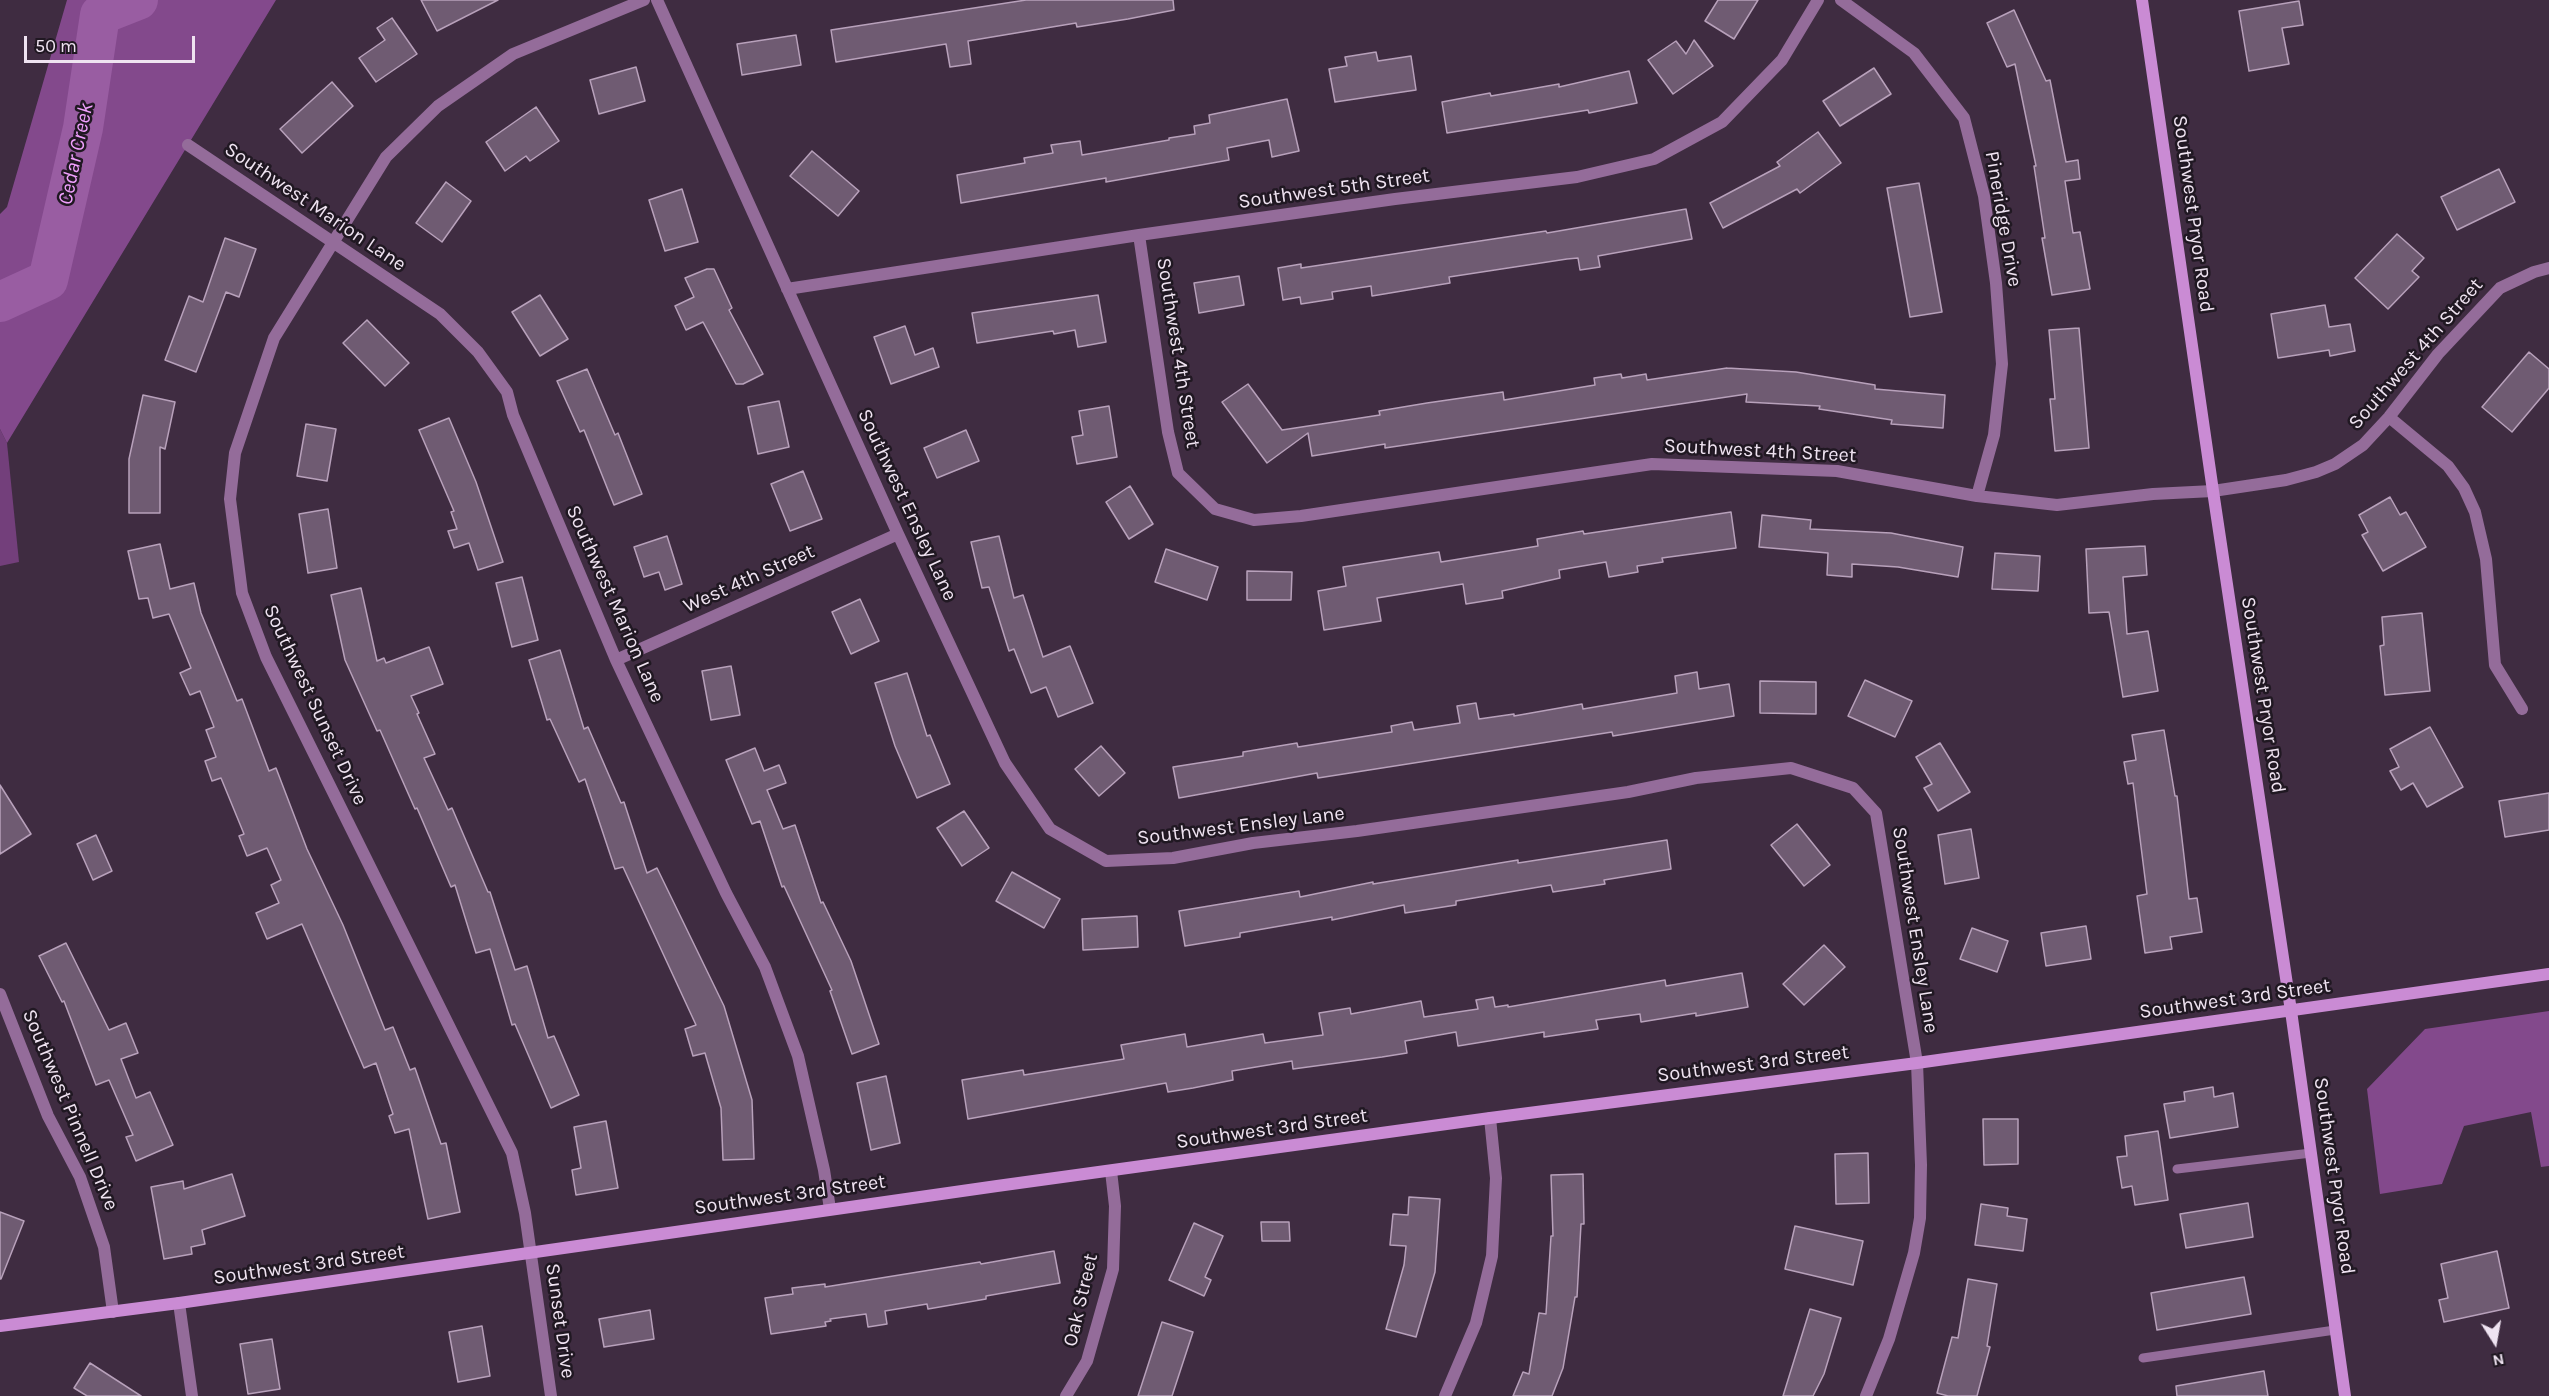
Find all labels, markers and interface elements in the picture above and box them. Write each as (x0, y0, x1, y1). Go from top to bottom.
scale bar (27, 24, 198, 62)
text: 50 m (35, 35, 77, 57)
water label: Cedar Creek (53, 101, 99, 207)
street label: Southwest Pryor Road (2167, 114, 2219, 314)
street label: Southwest Marion Lane (220, 137, 410, 277)
street label: Pineridge Drive (1979, 149, 2027, 289)
street label: Southwest 5th Street (1237, 164, 1431, 214)
street label: Southwest 4th Street (1151, 256, 1205, 450)
street label: Southwest 4th Street (2344, 273, 2488, 435)
street label: Southwest Ensley Lane (852, 405, 962, 605)
street label: Southwest 4th Street (1663, 434, 1857, 468)
street label: Southwest Marion Lane (561, 501, 669, 707)
street label: West 4th Street (680, 539, 818, 619)
street label: Southwest Pryor Road (2236, 595, 2290, 795)
street label: Southwest Sunset Drive (258, 601, 372, 809)
street label: Southwest Ensley Lane (1136, 801, 1346, 851)
street label: Southwest Ensley Lane (1887, 825, 1943, 1035)
street label: Southwest 3rd Street (2138, 974, 2332, 1024)
street label: Southwest Pinnell Drive (17, 1006, 123, 1214)
street label: Southwest 3rd Street (1656, 1040, 1850, 1088)
street label: Southwest Pryor Road (2308, 1076, 2360, 1276)
street label: Southwest 3rd Street (1175, 1104, 1369, 1154)
street label: Southwest 3rd Street (693, 1170, 887, 1220)
street label: Southwest 3rd Street (212, 1240, 406, 1290)
street label: Oak Street (1059, 1251, 1103, 1349)
street label: Sunset Drive (540, 1262, 580, 1380)
north arrow (2465, 1312, 2525, 1372)
text: N (2491, 1350, 2506, 1371)

